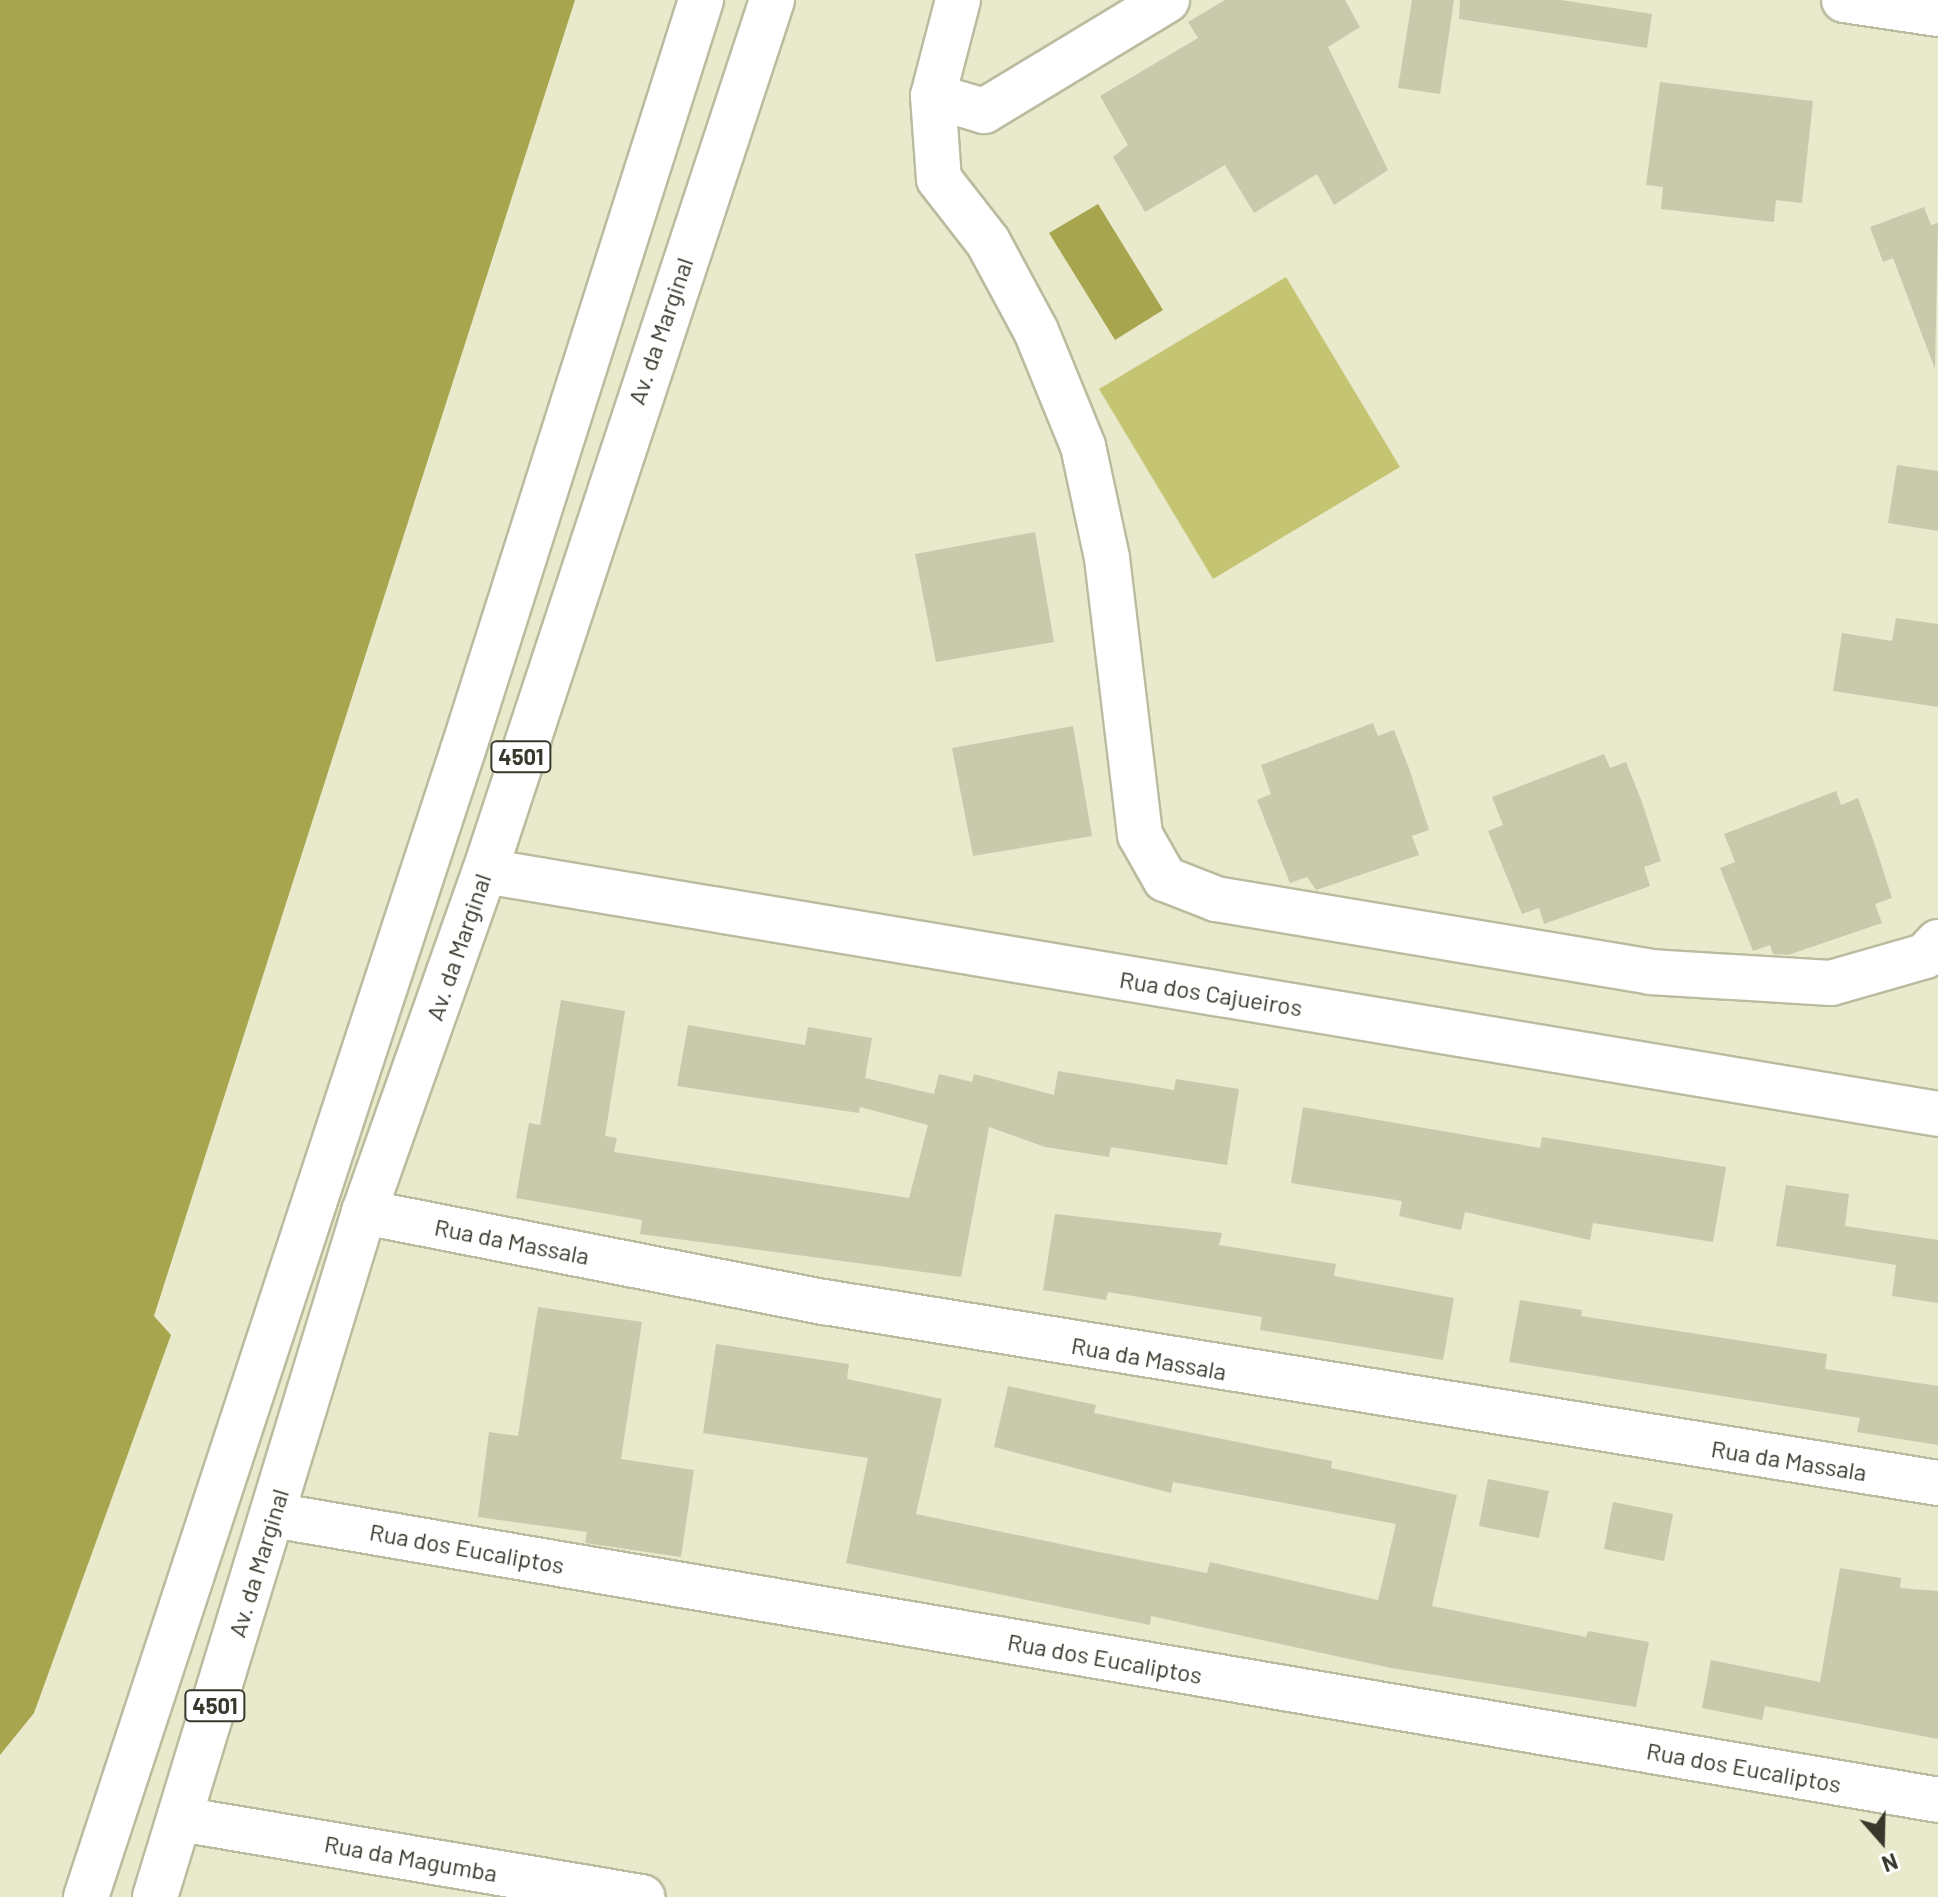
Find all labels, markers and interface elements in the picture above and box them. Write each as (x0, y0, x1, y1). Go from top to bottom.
street label: Av. da Marginal (621, 254, 699, 408)
road number: 4501 (489, 739, 553, 775)
street label: Av. da Marginal (419, 870, 497, 1024)
street label: Rua dos Cajueiros (1118, 964, 1304, 1022)
street label: Rua da Massala (432, 1212, 592, 1270)
street label: Rua da Massala (1069, 1330, 1229, 1386)
street label: Rua da Massala (1709, 1433, 1869, 1487)
street label: Av. da Marginal (222, 1485, 294, 1641)
street label: Rua dos Eucaliptos (367, 1517, 567, 1579)
street label: Rua dos Eucaliptos (1005, 1627, 1205, 1689)
road number: 4501 (183, 1688, 247, 1724)
street label: Rua dos Eucaliptos (1644, 1736, 1844, 1798)
north arrow (1842, 1801, 1922, 1881)
street label: Rua da Magumba (322, 1829, 500, 1887)
text: N (1879, 1849, 1902, 1878)

